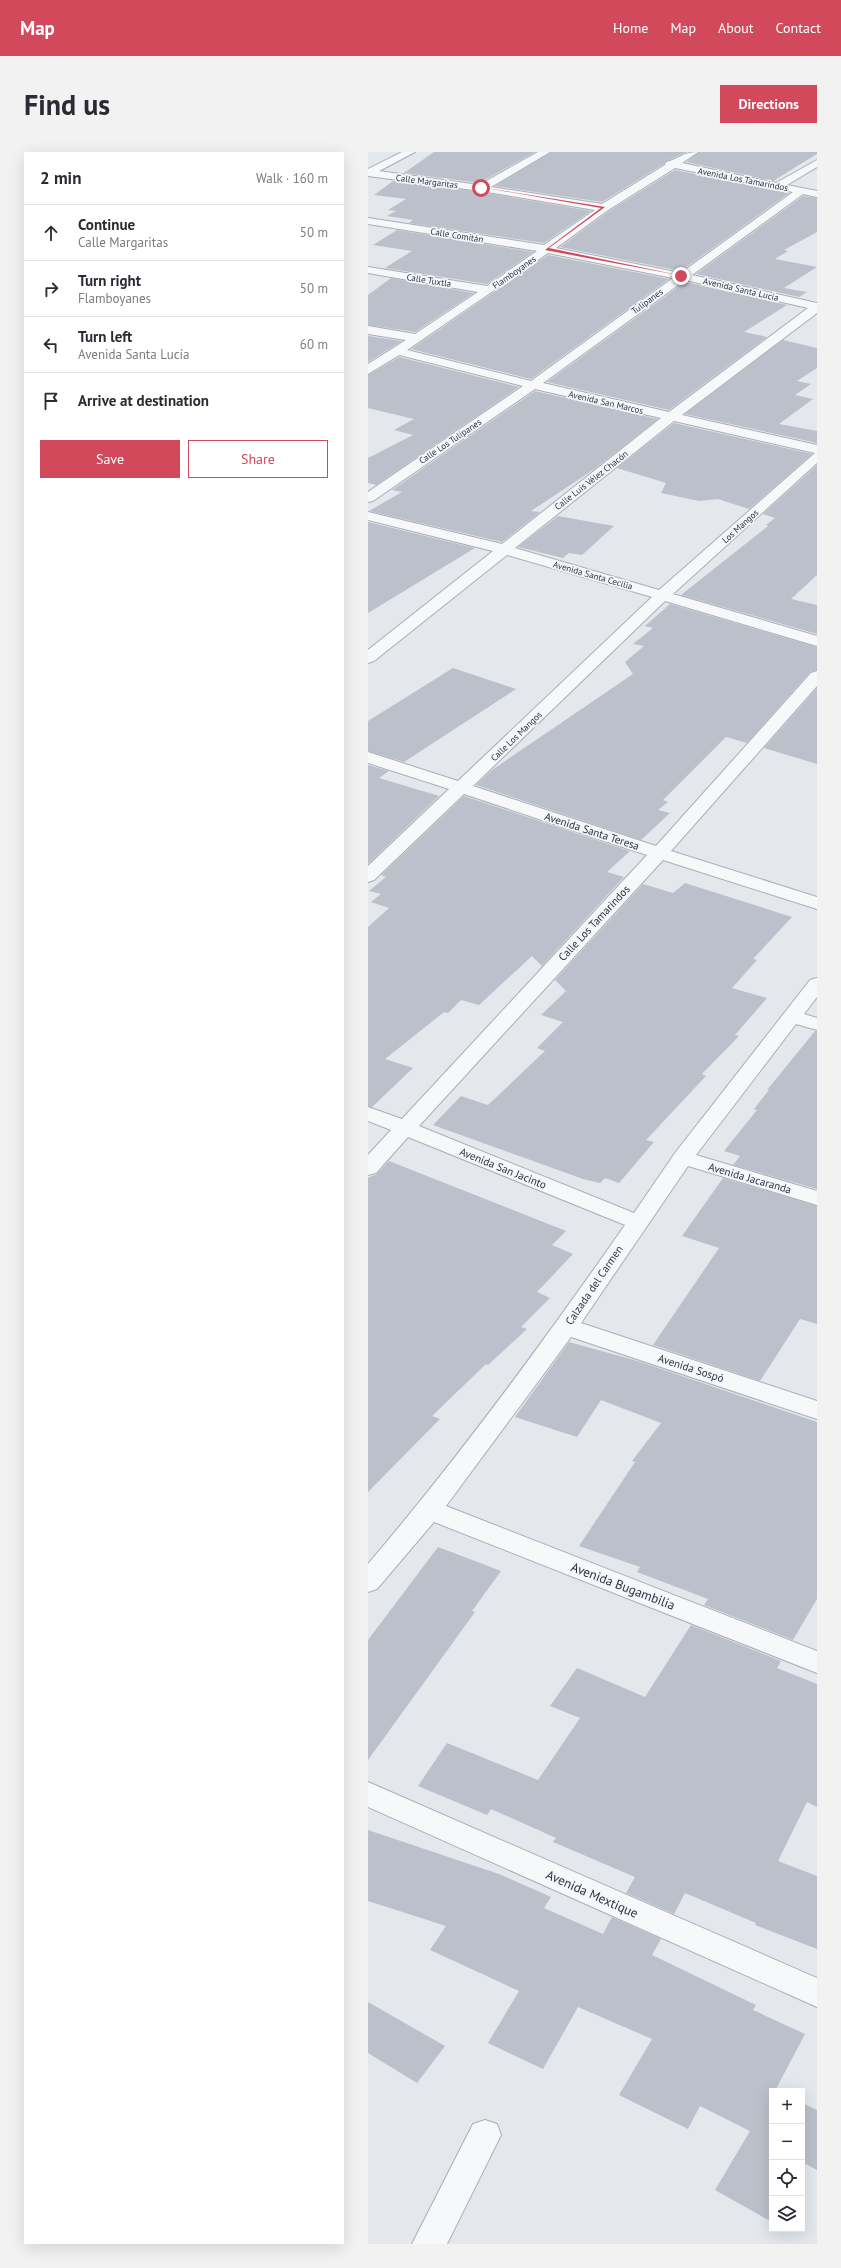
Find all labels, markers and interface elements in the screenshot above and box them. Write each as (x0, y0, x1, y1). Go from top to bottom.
text: Map (20, 16, 55, 40)
text: Home (613, 19, 648, 37)
text: Map (670, 19, 696, 37)
text: About (718, 19, 754, 37)
text: Contact (776, 19, 821, 37)
button: Directions (720, 85, 817, 123)
text: Find us (24, 86, 110, 123)
street label: Avenida Los Tamarindos (697, 165, 789, 193)
text: 2 min (40, 167, 81, 189)
text: Walk · 160 m (256, 170, 328, 187)
street label: Calle Margaritas (395, 172, 459, 190)
route start (472, 179, 490, 197)
text: Continue (78, 215, 135, 234)
icon: ahead (40, 222, 62, 244)
text: 50 m (300, 224, 328, 241)
street label: Calle Comitán (430, 225, 484, 245)
text: Calle Margaritas (78, 234, 168, 251)
street label: Flamboyanes (490, 253, 538, 291)
route end (672, 267, 690, 285)
text: Turn right (78, 271, 141, 290)
street label: Calle Tuxtla (406, 271, 452, 289)
street label: Avenida Santa Lucía (702, 275, 780, 303)
icon: right (40, 278, 62, 300)
text: 50 m (300, 280, 328, 297)
street label: Tulipanes (629, 286, 665, 316)
text: Flamboyanes (78, 290, 151, 307)
text: Turn left (78, 327, 132, 346)
icon: left (40, 334, 62, 356)
text: 60 m (300, 336, 328, 353)
text: Avenida Santa Lucía (78, 346, 189, 363)
street label: Avenida San Marcos (568, 388, 645, 416)
icon: arrive (40, 390, 62, 412)
text: Arrive at destination (78, 391, 209, 410)
street label: Calle Los Tulipanes (417, 416, 484, 466)
button: Save (40, 440, 180, 478)
button: Share (188, 440, 328, 478)
street label: Calle Luis Vélez Chacón (552, 448, 630, 512)
street label: Los Mangos (720, 507, 761, 545)
street label: Avenida Santa Cecilia (552, 558, 634, 592)
street label: Calle Los Mangos (488, 709, 544, 763)
street label: Avenida Santa Teresa (543, 809, 641, 853)
street label: Calle Los Tamarindos (555, 882, 633, 964)
street label: Avenida San Jacinto (458, 1144, 549, 1192)
street label: Avenida Jacaranda (707, 1159, 793, 1197)
street label: Calzada del Carmen (562, 1243, 626, 1327)
street label: Avenida Sospó (656, 1351, 726, 1385)
street label: Avenida Bugambilia (569, 1558, 677, 1614)
street label: Avenida Mextique (543, 1866, 641, 1922)
map controls (769, 2088, 805, 2232)
button: + (769, 2088, 805, 2124)
button: − (769, 2124, 805, 2160)
button: locate (769, 2160, 805, 2196)
button: layers (769, 2196, 805, 2232)

